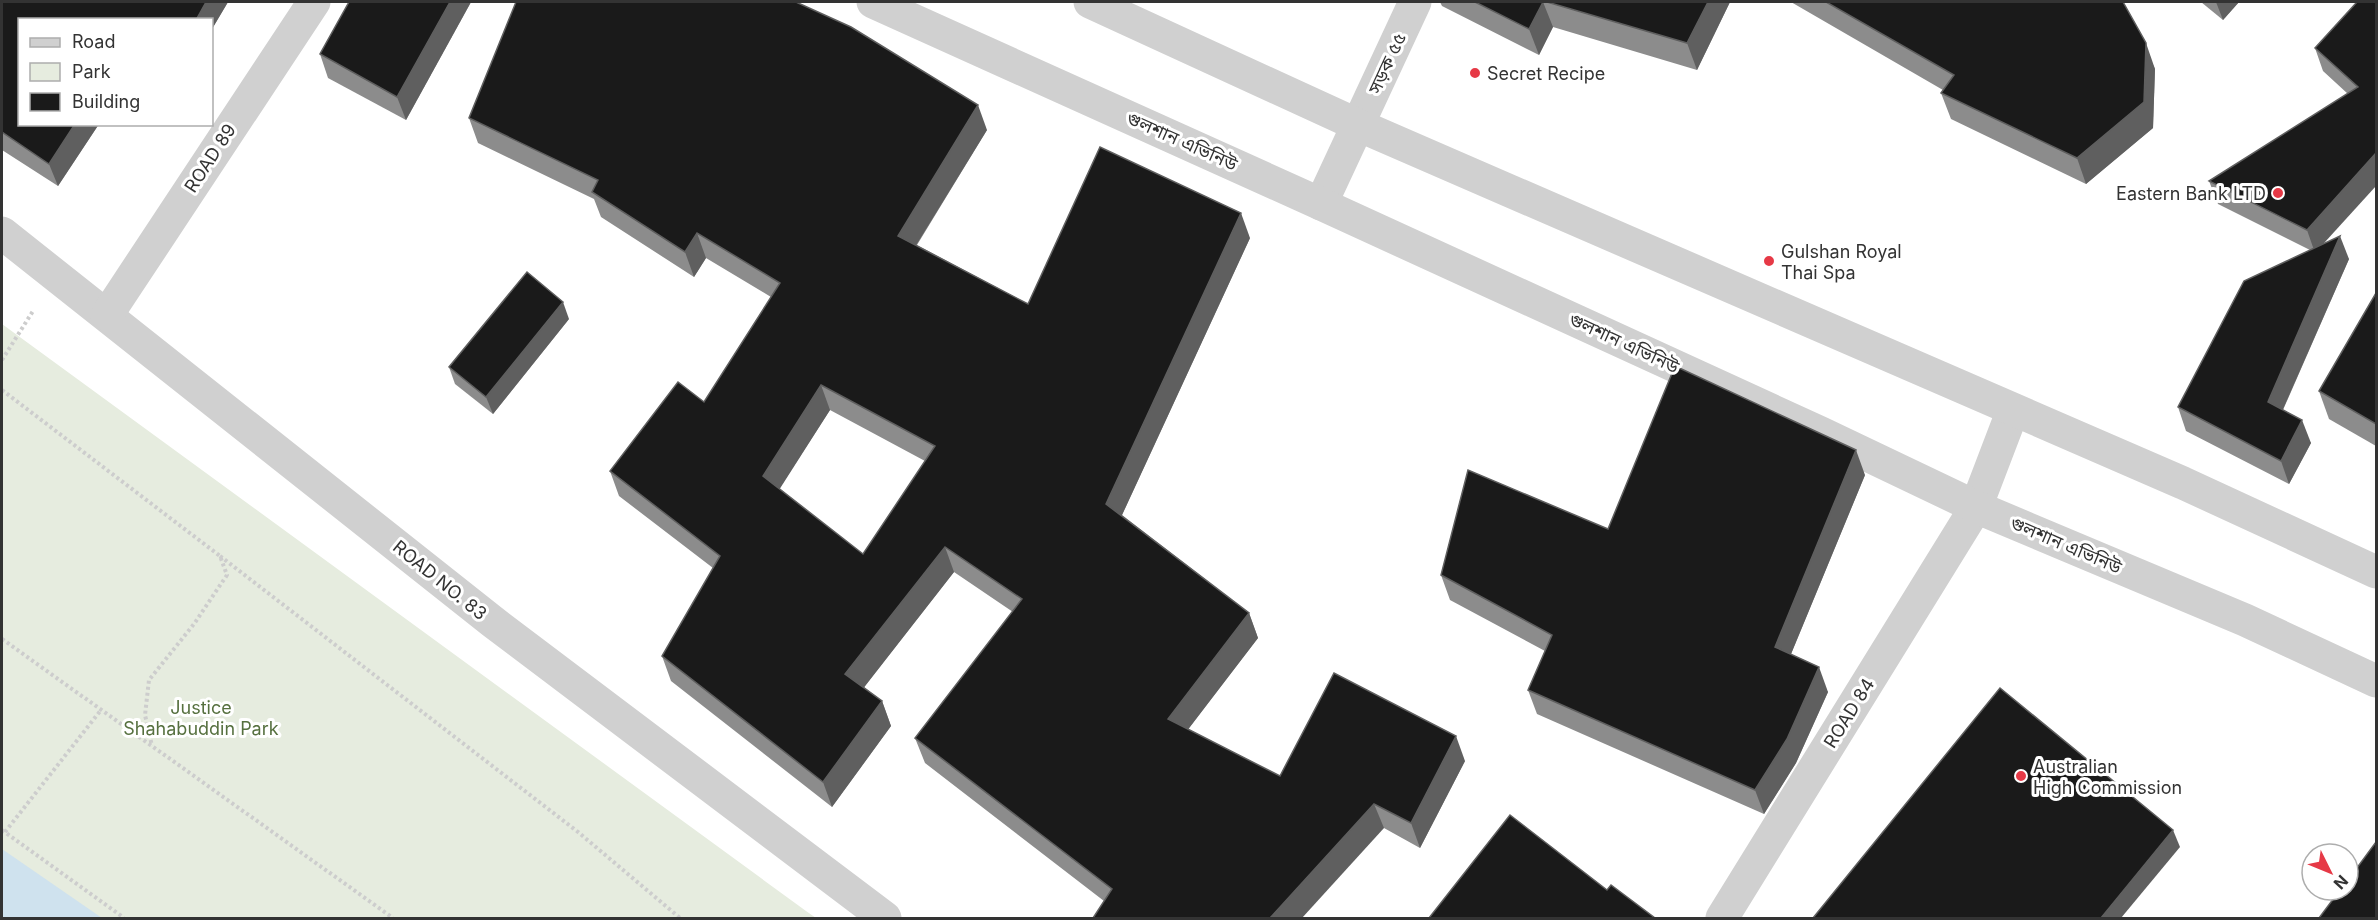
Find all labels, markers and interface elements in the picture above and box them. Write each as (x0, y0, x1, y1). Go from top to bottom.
legend (18, 18, 213, 126)
street label: সড়ক ৫৫ (1363, 29, 1410, 98)
text: Road (72, 31, 115, 52)
text: Park (72, 61, 111, 82)
place label: Secret Recipe (1487, 63, 1605, 84)
marker: Secret Recipe (1468, 66, 1482, 80)
text: Building (72, 91, 140, 112)
street label: গুলশান এভিনিউ (1123, 107, 1241, 175)
street label: ROAD 89 (180, 120, 240, 196)
place label: Eastern Bank LTD (2116, 183, 2266, 204)
marker: Eastern Bank LTD (2271, 186, 2285, 200)
place label: Gulshan Royal Thai Spa (1781, 241, 1902, 283)
marker: Gulshan Royal Thai Spa (1762, 254, 1776, 268)
street label: গুলশান এভিনিউ (1566, 308, 1682, 378)
street label: গুলশান এভিনিউ (2007, 512, 2125, 578)
street label: ROAD NO. 83 (389, 536, 491, 624)
street label: ROAD 84 (1819, 674, 1879, 752)
park label: Justice Shahabuddin Park (123, 697, 279, 739)
place label: Australian High Commission (2033, 756, 2182, 798)
marker: Australian High Commission (2014, 769, 2028, 783)
north arrow (2300, 842, 2360, 902)
text: N (2329, 871, 2352, 894)

